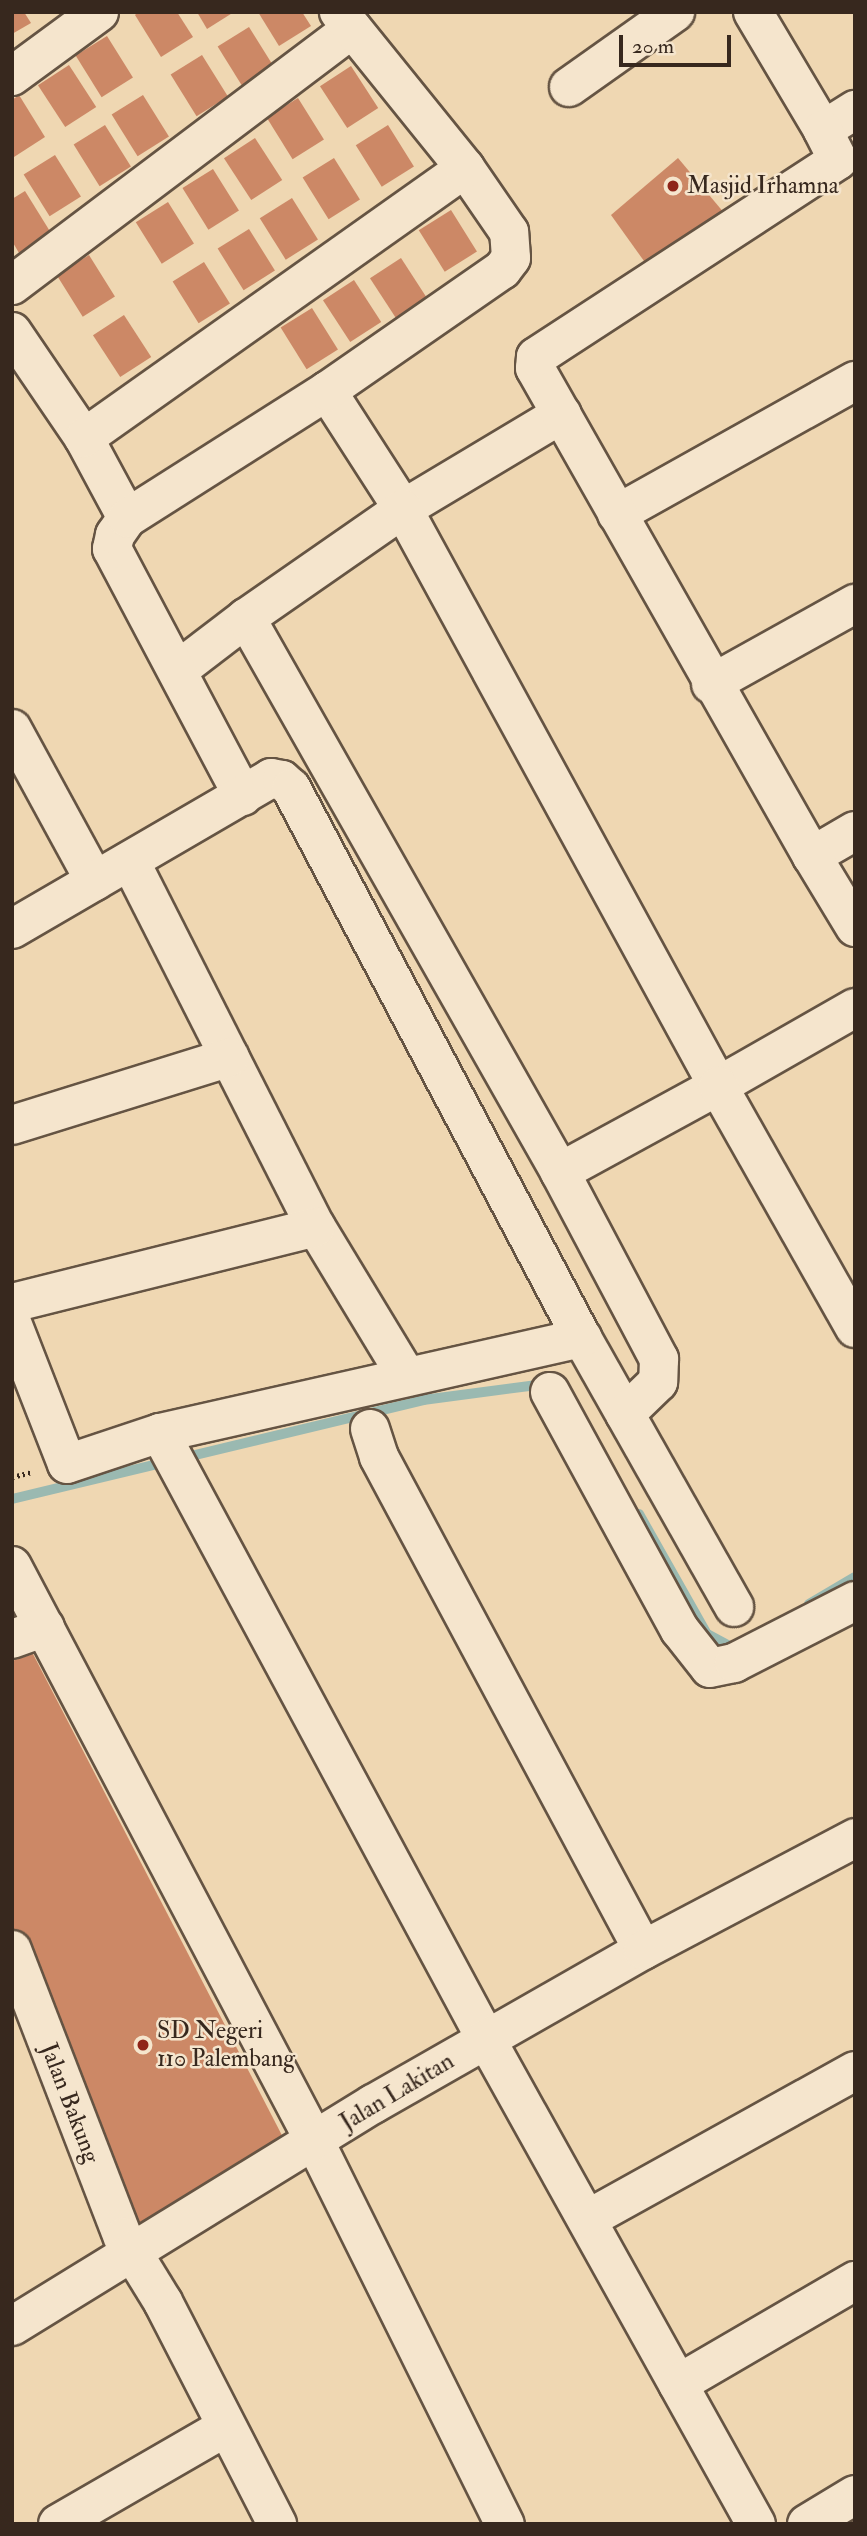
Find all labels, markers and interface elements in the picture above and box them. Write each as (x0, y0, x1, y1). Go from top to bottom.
scale bar (622, 21, 734, 65)
text: 20 m (632, 33, 674, 60)
place label: Masjid Irhamna (687, 172, 839, 200)
marker: Masjid Irhamna (665, 178, 681, 194)
place label: SD Negeri 110 Palembang (157, 2017, 295, 2073)
marker: SD Negeri 110 Palembang (135, 2037, 151, 2053)
street label: Jalan Bakung (34, 2039, 106, 2167)
street label: Jalan Lakitan (335, 2047, 459, 2137)

